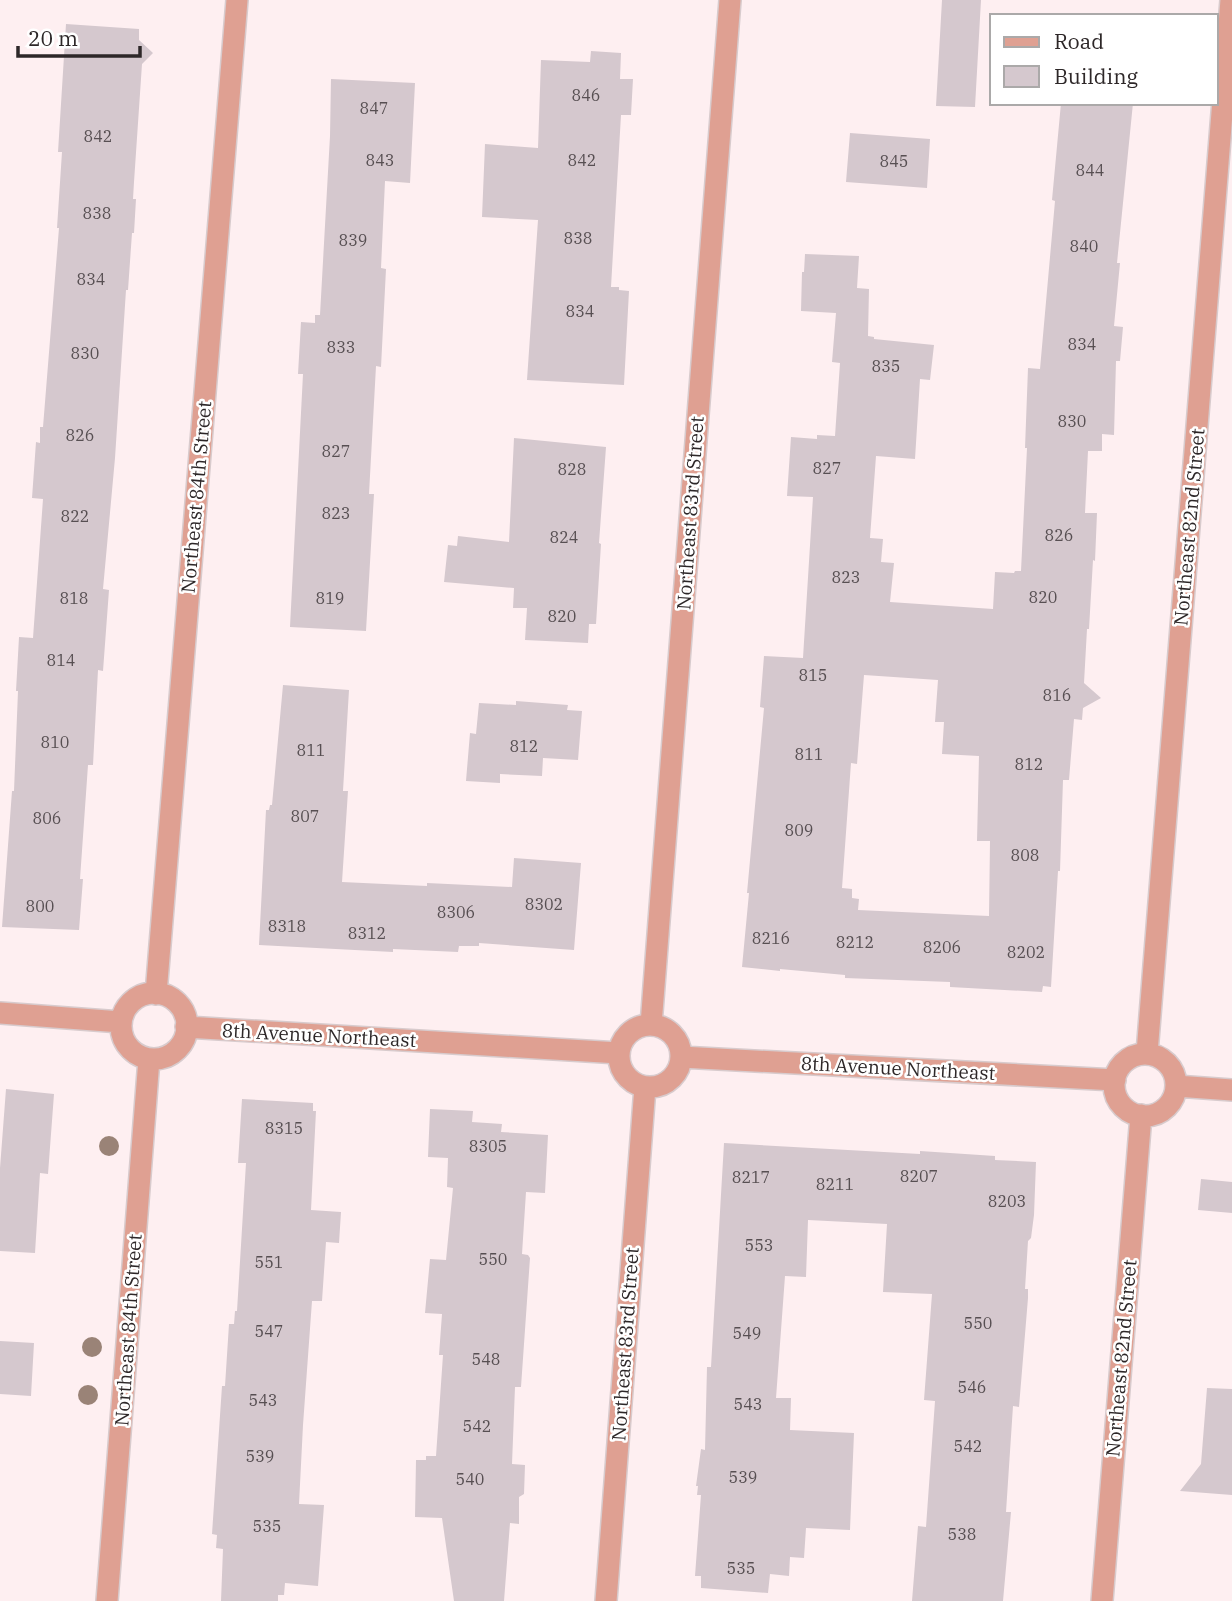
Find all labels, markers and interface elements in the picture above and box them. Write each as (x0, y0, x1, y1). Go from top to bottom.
scale bar (18, 14, 140, 58)
legend (990, 14, 1218, 105)
text: 20 m (28, 24, 78, 52)
text: Road (1054, 27, 1104, 55)
text: Building (1054, 62, 1139, 90)
house number: 846 (572, 85, 600, 105)
house number: 847 (360, 98, 388, 118)
house number: 842 (84, 126, 112, 146)
house number: 843 (366, 150, 394, 170)
house number: 842 (568, 150, 596, 170)
house number: 845 (880, 151, 908, 171)
house number: 844 (1076, 160, 1104, 180)
house number: 838 (83, 203, 111, 223)
house number: 838 (564, 228, 592, 248)
house number: 839 (339, 230, 367, 250)
house number: 840 (1070, 236, 1098, 256)
house number: 834 (77, 269, 105, 289)
house number: 834 (566, 301, 594, 321)
house number: 834 (1068, 334, 1096, 354)
house number: 833 (327, 337, 355, 357)
house number: 830 (71, 343, 99, 363)
house number: 835 (872, 356, 900, 376)
street label: Northeast 84th Street (176, 400, 216, 594)
house number: 830 (1058, 411, 1086, 431)
street label: Northeast 83rd Street (671, 415, 709, 611)
house number: 826 (66, 425, 94, 445)
street label: Northeast 82nd Street (1168, 427, 1210, 627)
house number: 827 (322, 441, 350, 461)
house number: 827 (813, 458, 841, 478)
house number: 828 (558, 459, 586, 479)
house number: 823 (322, 503, 350, 523)
house number: 822 (61, 506, 89, 526)
house number: 826 (1045, 525, 1073, 545)
house number: 824 (550, 527, 578, 547)
house number: 823 (832, 567, 860, 587)
house number: 820 (1029, 587, 1057, 607)
house number: 818 (60, 588, 88, 608)
house number: 819 (316, 588, 344, 608)
house number: 820 (548, 606, 576, 626)
house number: 814 (47, 650, 75, 670)
house number: 815 (799, 665, 827, 685)
house number: 816 (1043, 685, 1071, 705)
house number: 810 (41, 732, 69, 752)
house number: 812 (510, 736, 538, 756)
house number: 811 (297, 740, 325, 760)
house number: 811 (795, 744, 823, 764)
house number: 812 (1015, 754, 1043, 774)
house number: 807 (291, 806, 319, 826)
house number: 806 (33, 808, 61, 828)
house number: 809 (785, 820, 813, 840)
house number: 808 (1011, 845, 1039, 865)
house number: 8302 (525, 894, 563, 914)
house number: 800 (26, 896, 54, 916)
house number: 8306 (437, 902, 475, 922)
house number: 8318 (268, 916, 306, 936)
house number: 8312 (348, 923, 386, 943)
house number: 8216 (752, 928, 790, 948)
house number: 8212 (836, 932, 874, 952)
house number: 8206 (923, 937, 961, 957)
house number: 8202 (1007, 942, 1045, 962)
street label: 8th Avenue Northeast (221, 1018, 417, 1052)
street label: 8th Avenue Northeast (800, 1051, 996, 1085)
house number: 8315 (265, 1118, 303, 1138)
house number: 8305 (469, 1136, 507, 1156)
house number: 8207 (900, 1166, 938, 1186)
house number: 8217 (732, 1167, 770, 1187)
house number: 8211 (816, 1174, 854, 1194)
house number: 8203 (988, 1191, 1026, 1211)
street label: Northeast 84th Street (109, 1233, 147, 1427)
house number: 553 (745, 1235, 773, 1255)
street label: Northeast 83rd Street (606, 1246, 644, 1442)
house number: 550 (479, 1249, 507, 1269)
house number: 551 (255, 1252, 283, 1272)
street label: Northeast 82nd Street (1100, 1258, 1142, 1458)
house number: 550 (964, 1313, 992, 1333)
house number: 547 (255, 1321, 283, 1341)
house number: 549 (733, 1323, 761, 1343)
house number: 548 (472, 1349, 500, 1369)
house number: 546 (958, 1377, 986, 1397)
house number: 543 (249, 1390, 277, 1410)
house number: 543 (734, 1394, 762, 1414)
house number: 542 (463, 1416, 491, 1436)
house number: 542 (954, 1436, 982, 1456)
house number: 539 (246, 1446, 274, 1466)
house number: 539 (729, 1467, 757, 1487)
house number: 540 (456, 1469, 484, 1489)
house number: 535 (253, 1516, 281, 1536)
house number: 538 (948, 1524, 976, 1544)
house number: 535 (727, 1558, 755, 1578)

